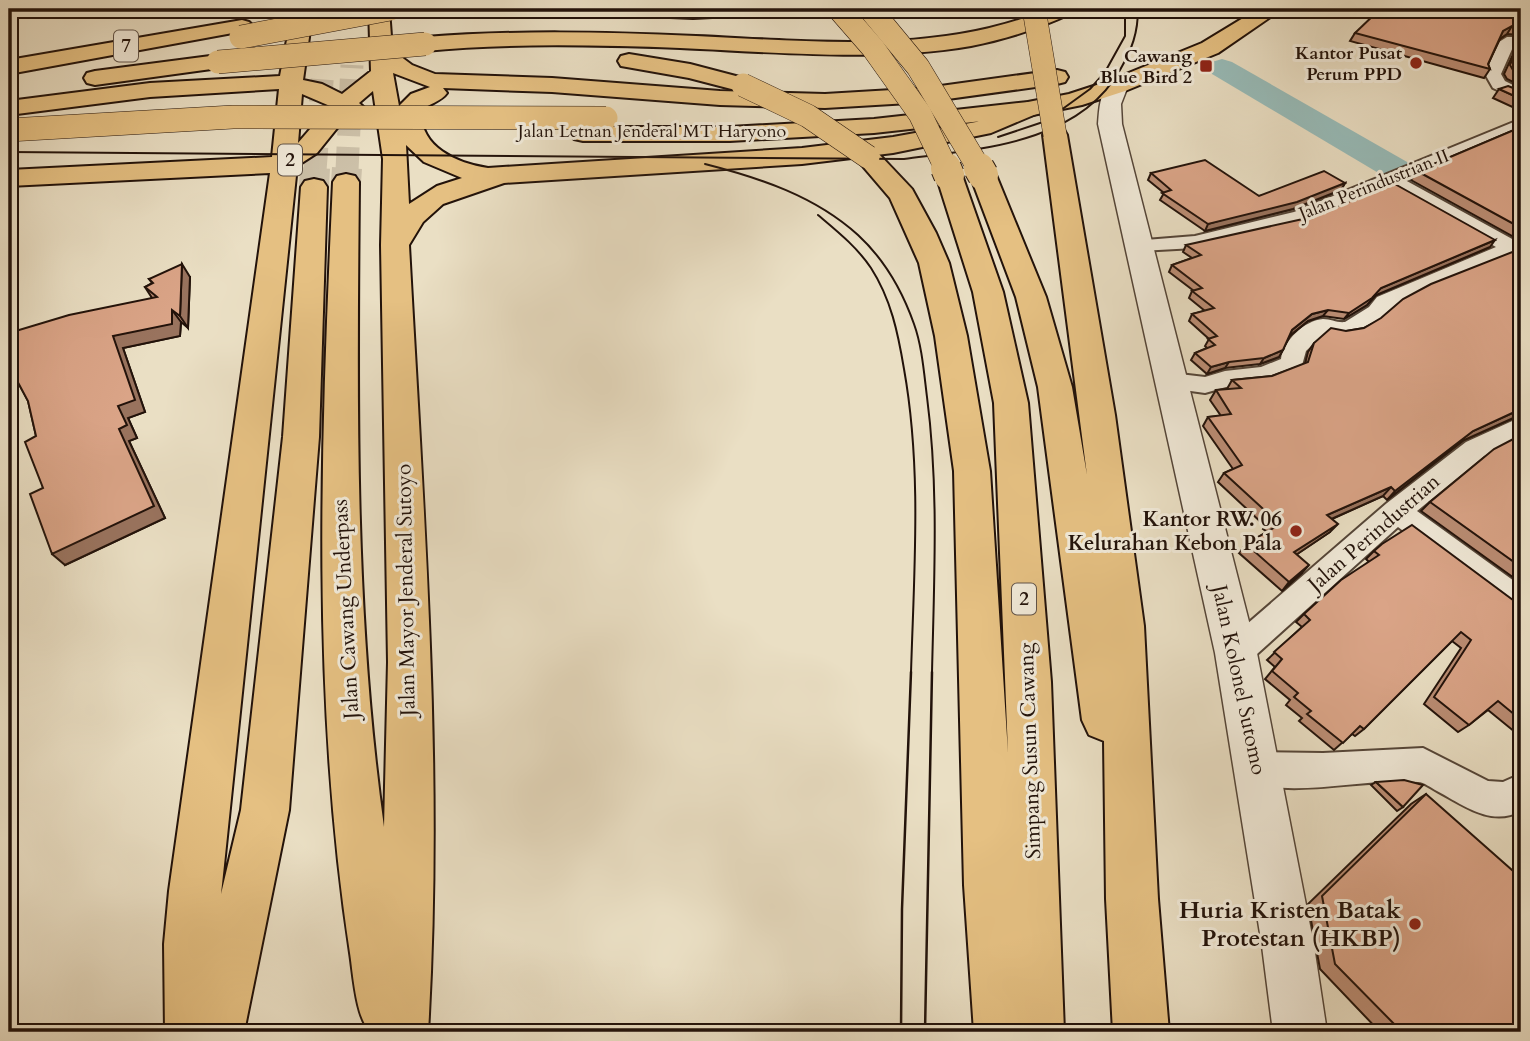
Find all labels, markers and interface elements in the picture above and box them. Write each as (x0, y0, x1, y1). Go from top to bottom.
road number: 7 (114, 30, 138, 61)
place label: Kantor Pusat Perum PPD (1295, 41, 1403, 87)
place label: Cawang Blue Bird 2 (1100, 44, 1192, 90)
marker: Kantor Pusat Perum PPD (1408, 55, 1424, 71)
marker: Cawang Blue Bird 2 (1198, 58, 1214, 74)
street label: Jalan Letnan Jenderal MT Haryono (515, 119, 787, 144)
street label: Jalan Perindustrian II (1292, 143, 1453, 228)
road number: 2 (278, 144, 302, 176)
street label: Jalan Mayor Jenderal Sutoyo (389, 464, 423, 719)
street label: Jalan Perindustrian (1299, 467, 1446, 601)
street label: Jalan Cawang Underpass (326, 498, 366, 723)
place label: Kantor RW. 06 Kelurahan Kebon Pala (1068, 505, 1283, 558)
marker: Kantor RW. 06 Kelurahan Kebon Pala (1288, 523, 1304, 539)
street label: Jalan Kolonel Sutomo (1204, 579, 1273, 778)
road number: 2 (1012, 584, 1036, 614)
street label: Simpang Susun Cawang (1012, 642, 1048, 860)
place label: Huria Kristen Batak Protestan (HKBP) (1179, 894, 1401, 955)
marker: Huria Kristen Batak Protestan (HKBP) (1407, 916, 1423, 932)

